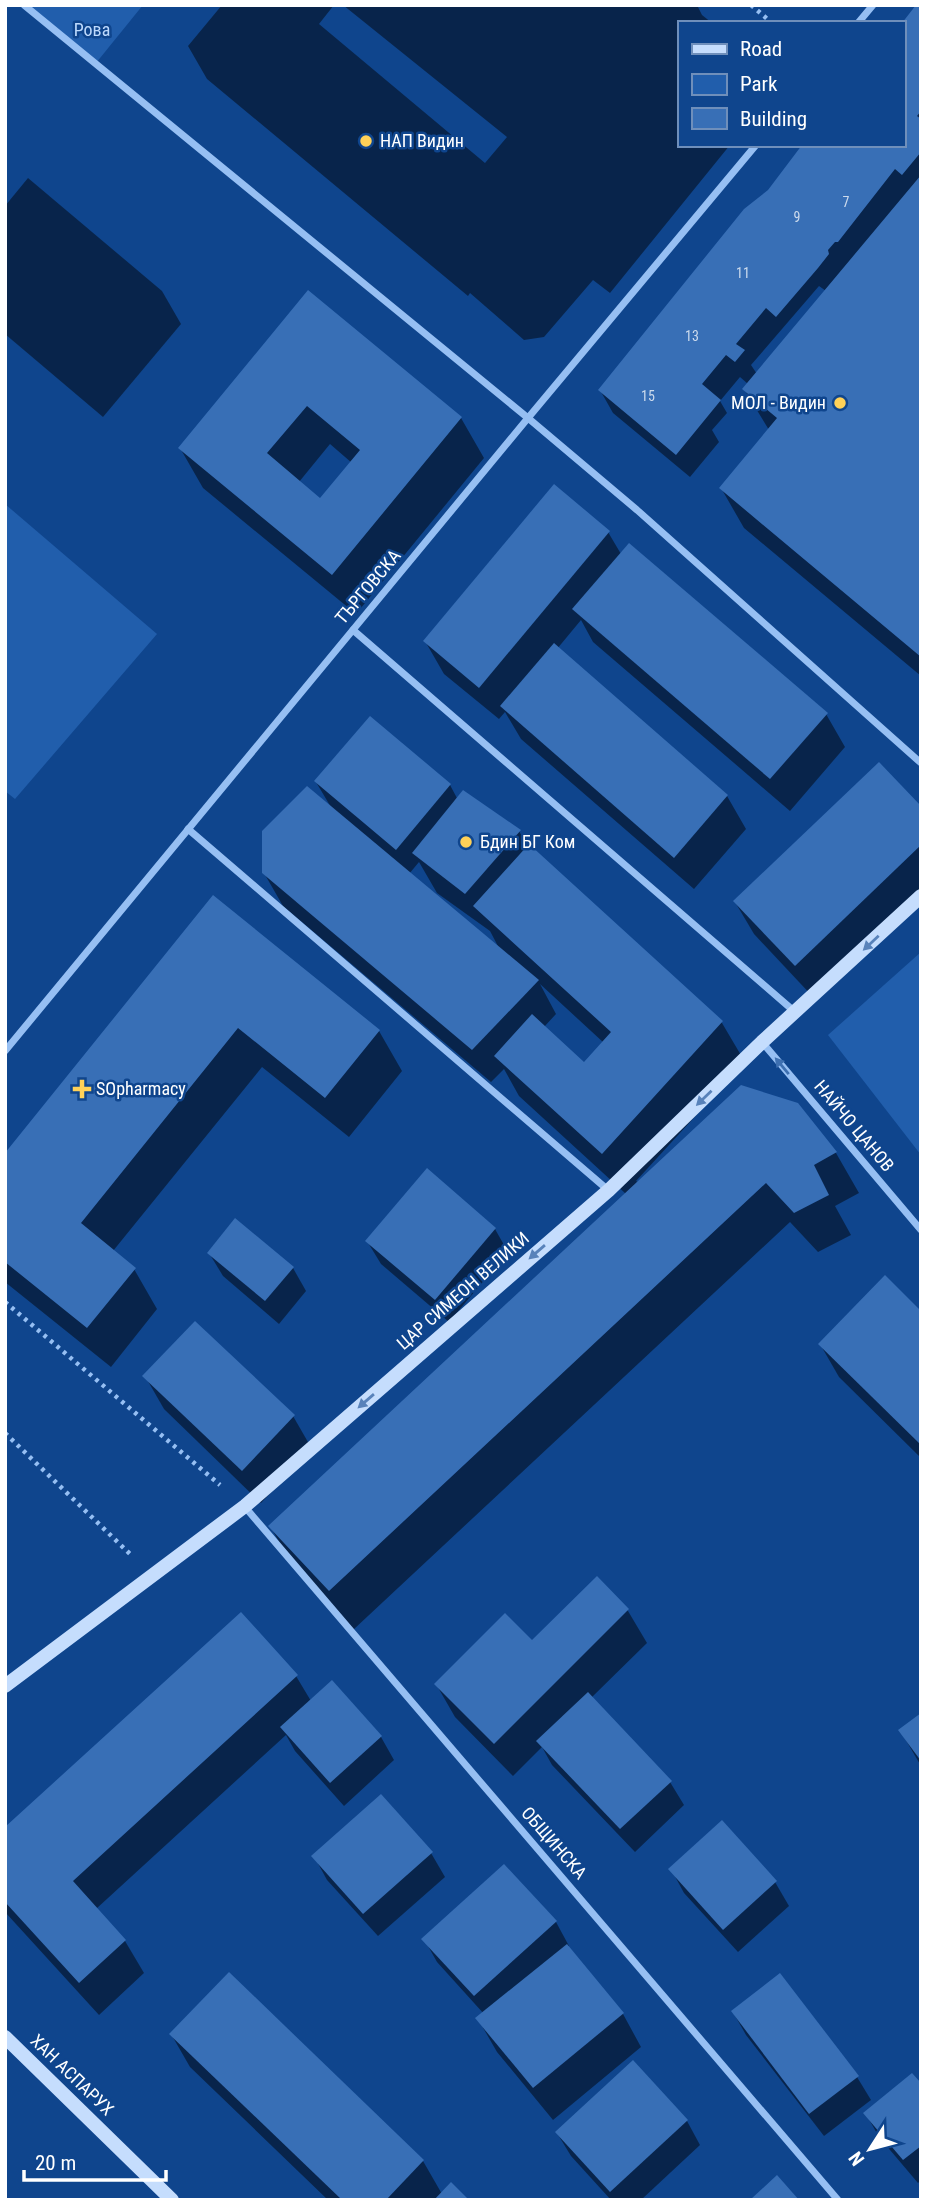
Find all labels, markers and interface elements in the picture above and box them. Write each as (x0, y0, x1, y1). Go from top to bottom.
park label: Рова (74, 19, 110, 40)
legend (678, 21, 905, 147)
text: Road (740, 37, 782, 61)
text: Park (740, 72, 778, 96)
text: Building (740, 107, 807, 131)
place label: НАП Видин (380, 130, 464, 151)
marker: НАП Видин (358, 133, 374, 149)
house number: 7 (843, 194, 850, 210)
house number: 9 (794, 209, 800, 225)
house number: 11 (736, 265, 750, 281)
house number: 13 (685, 328, 699, 344)
house number: 15 (641, 388, 655, 404)
place label: МОЛ - Видин (731, 392, 826, 413)
marker: МОЛ - Видин (832, 395, 848, 411)
street label: ТЪРГОВСКА (330, 545, 405, 628)
place label: Бдин БГ Ком (480, 831, 575, 852)
marker: Бдин БГ Ком (458, 834, 474, 850)
one-way arrow (863, 934, 880, 950)
one-way arrow (775, 1057, 790, 1074)
street label: НАЙЧО ЦАНОВ (810, 1076, 899, 1176)
place label: SOpharmacy (96, 1078, 186, 1099)
marker: SOpharmacy (74, 1081, 90, 1097)
one-way arrow (696, 1089, 713, 1106)
street label: ЦАР СИМЕОН ВЕЛИКИ (392, 1227, 533, 1354)
one-way arrow (529, 1244, 546, 1259)
one-way arrow (357, 1393, 374, 1408)
street label: ОБЩИНСКА (517, 1802, 592, 1884)
street label: ХАН АСПАРУХ (26, 2030, 118, 2120)
north arrow (835, 2114, 905, 2184)
scale bar (24, 2138, 166, 2182)
text: N (844, 2147, 869, 2170)
text: 20 m (35, 2151, 76, 2175)

